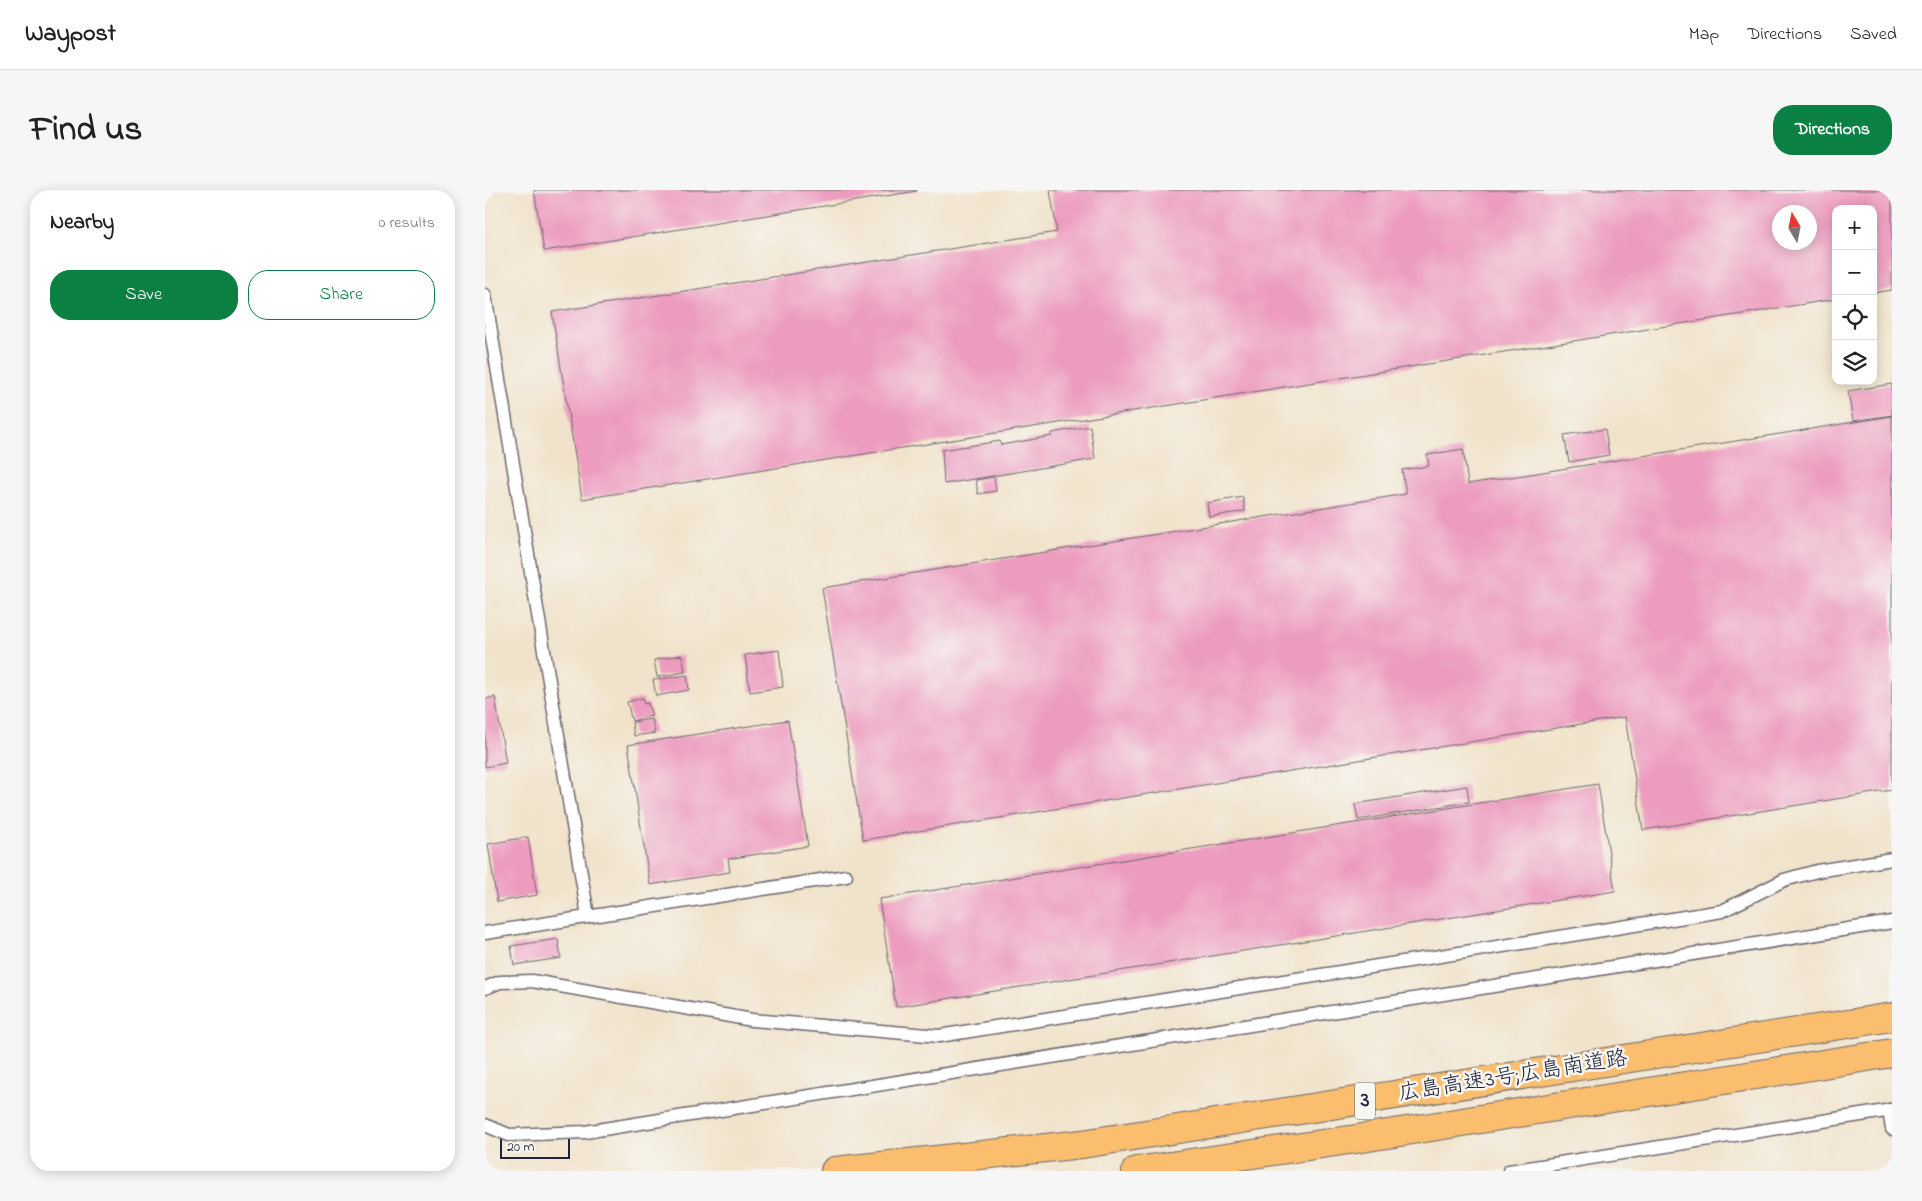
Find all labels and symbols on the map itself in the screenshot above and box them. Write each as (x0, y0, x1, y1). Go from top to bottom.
north arrow (1772, 205, 1817, 250)
street label: 広島高速3号;広島南道路 (1396, 1043, 1630, 1111)
road number: 3 (1355, 1082, 1375, 1119)
scale bar (500, 1136, 570, 1159)

